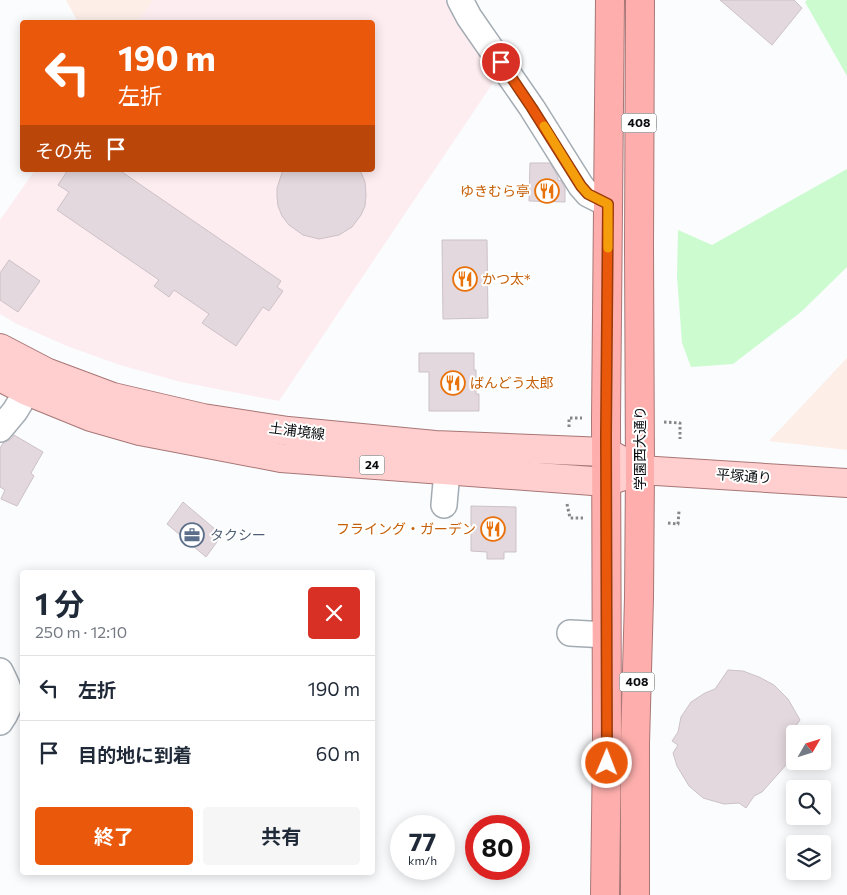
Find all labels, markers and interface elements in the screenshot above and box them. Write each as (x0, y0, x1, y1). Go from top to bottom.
text: 190 m (118, 35, 216, 78)
icon: left (35, 40, 100, 105)
pin (480, 41, 522, 83)
icon: arrive (487, 48, 515, 76)
text: 左折 (118, 82, 162, 109)
road number: 408 (622, 114, 656, 132)
icon: arrive (102, 135, 130, 163)
text: その先 (35, 139, 92, 162)
restaurant icon: ゆきむら亭 (534, 178, 560, 204)
place label: ゆきむら亭 (460, 182, 530, 199)
restaurant icon: かつ太* (452, 266, 478, 292)
place label: かつ太* (482, 270, 531, 287)
restaurant icon: ばんどう太郎 (440, 370, 466, 396)
place label: ばんどう太郎 (470, 374, 554, 391)
street label: 学園西大通り (631, 406, 648, 490)
street label: 土浦境線 (268, 419, 326, 442)
road number: 24 (360, 456, 384, 474)
street label: 平塚通り (716, 465, 773, 486)
restaurant icon: フライング・ガーデン (480, 516, 506, 542)
place label: フライング・ガーデン (336, 520, 476, 537)
office icon: タクシー (179, 522, 205, 548)
place label: タクシー (210, 526, 266, 543)
text: 1 分 (35, 584, 84, 621)
button: close (308, 587, 360, 639)
text: 250 m · 12:10 (35, 622, 127, 641)
road number: 408 (620, 672, 654, 692)
icon: left (35, 674, 63, 702)
text: 190 m (308, 677, 360, 700)
text: 左折 (78, 678, 116, 701)
north arrow (786, 725, 831, 770)
map controls (786, 725, 831, 880)
position arrow (580, 736, 632, 788)
icon: arrive (35, 739, 63, 767)
text: 60 m (316, 742, 360, 765)
text: 目的地に到着 (78, 743, 192, 766)
button: search (786, 780, 831, 825)
button: 終了 (35, 807, 193, 865)
button: 共有 (203, 807, 360, 865)
speed limit sign: 80 (465, 815, 530, 880)
text: 77 (409, 826, 436, 856)
button: layers (786, 835, 831, 880)
text: km/h (408, 853, 437, 867)

